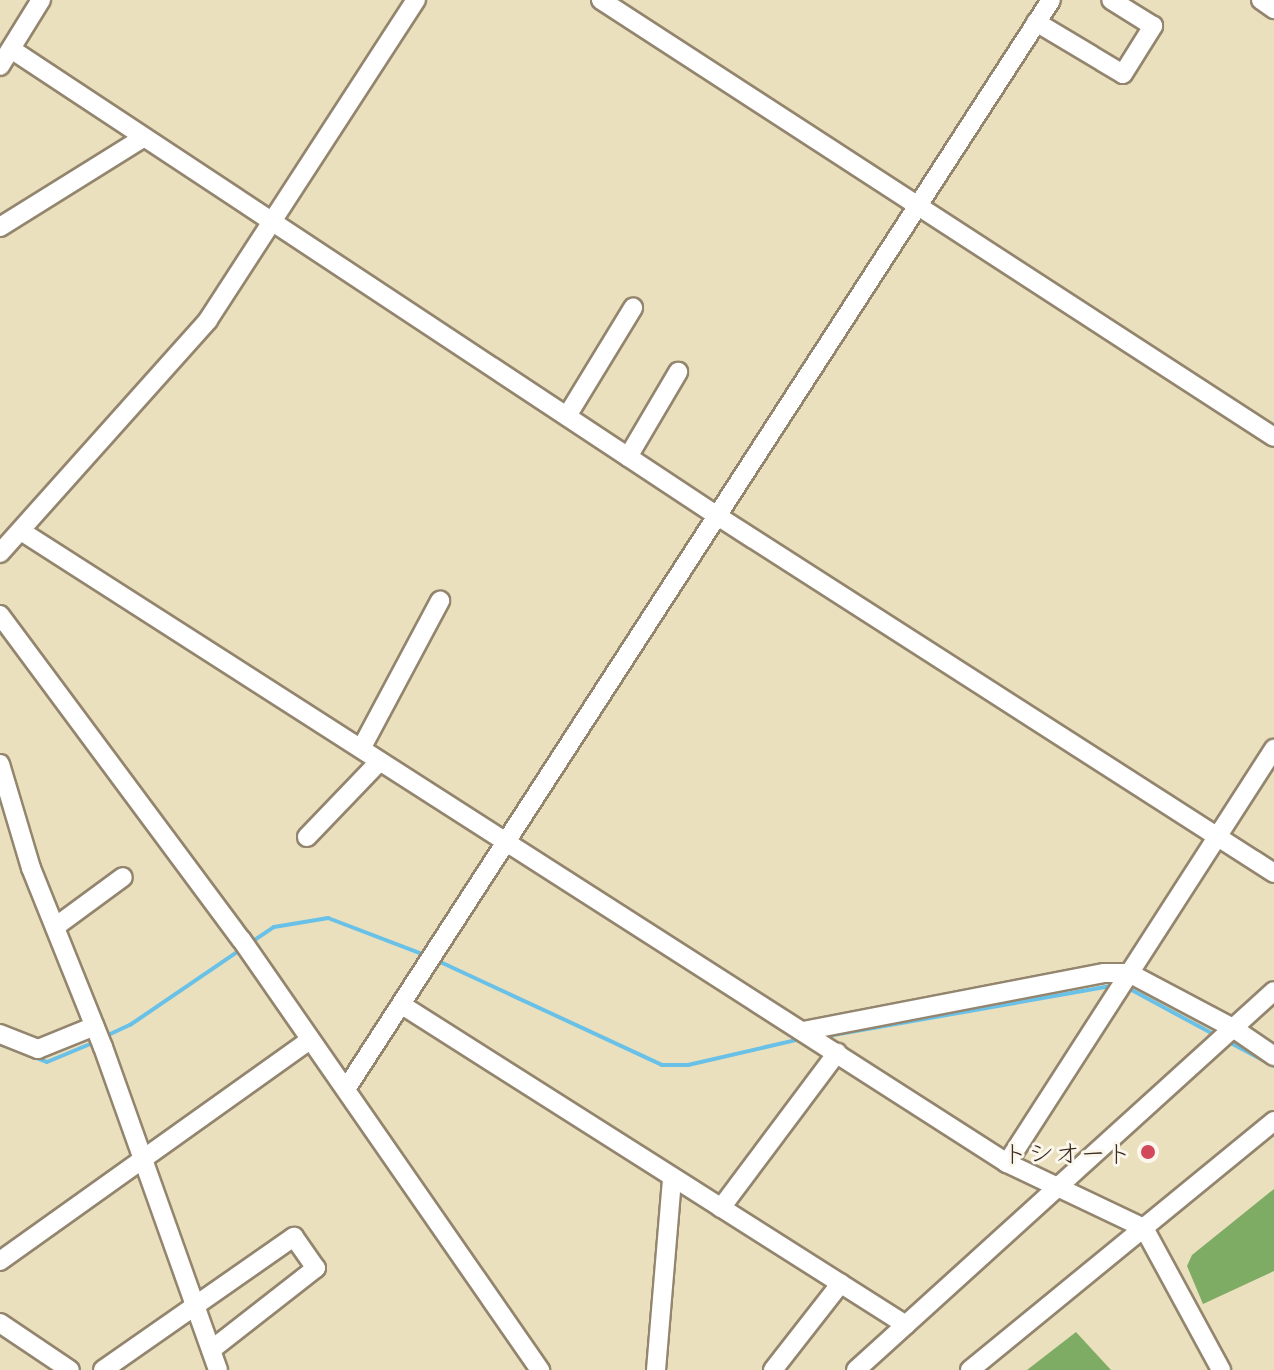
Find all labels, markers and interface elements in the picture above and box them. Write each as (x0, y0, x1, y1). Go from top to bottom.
place label: トシオート (1002, 1136, 1132, 1168)
marker: トシオート (1139, 1143, 1157, 1161)

